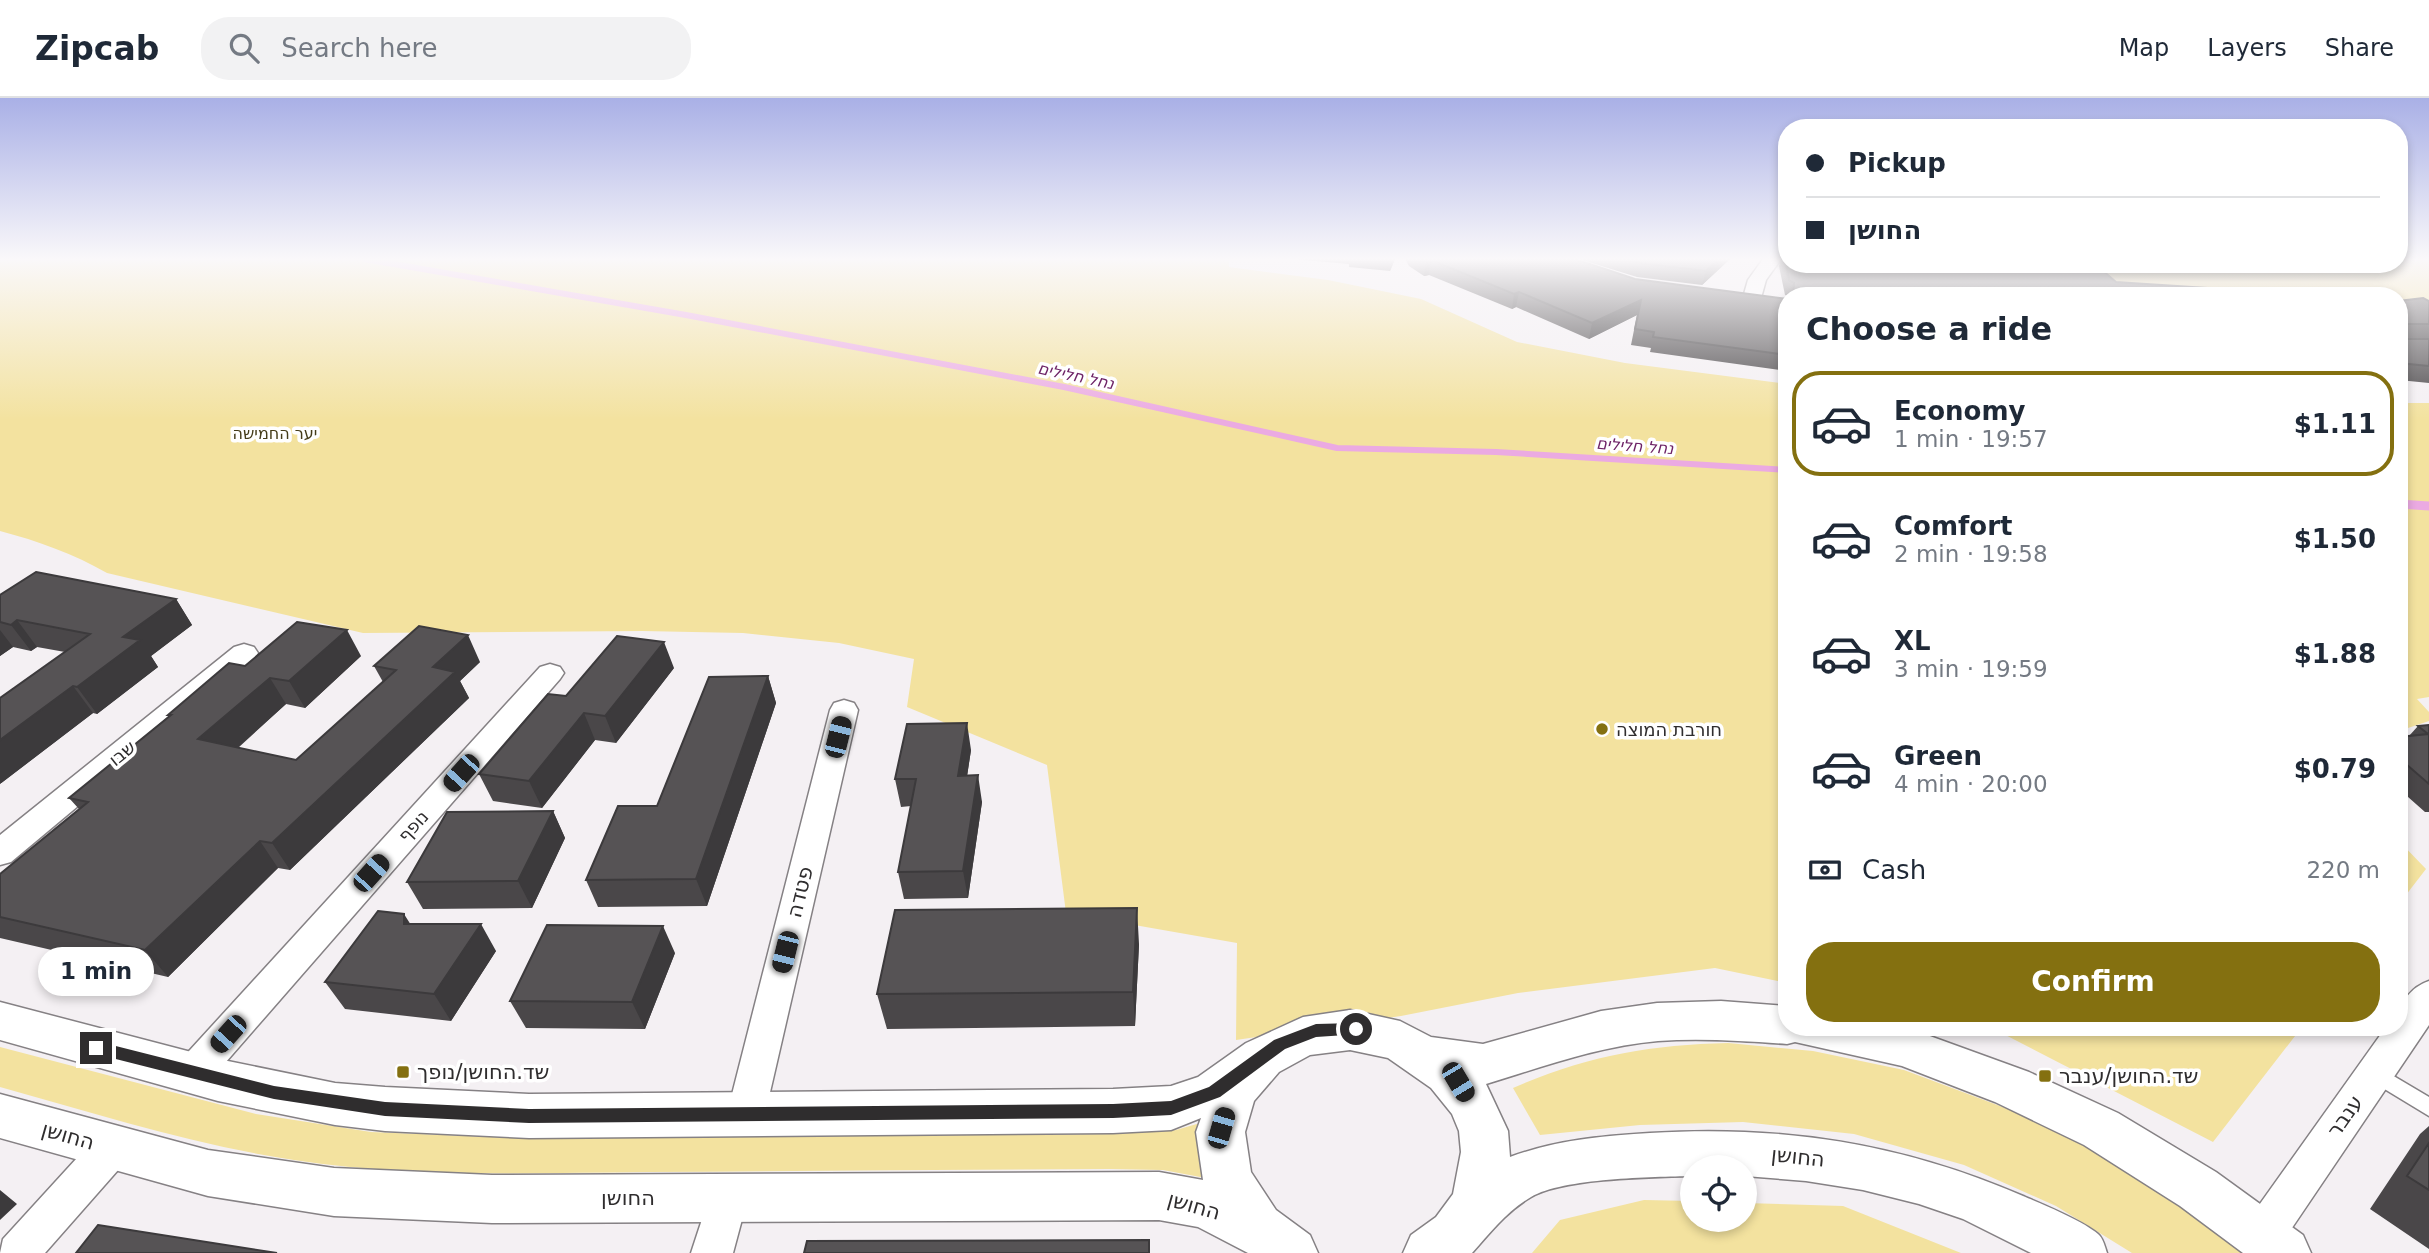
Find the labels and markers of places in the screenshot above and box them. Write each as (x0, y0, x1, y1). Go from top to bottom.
place label: חורבת המוצה (1616, 719, 1722, 740)
marker: חורבת המוצה (1594, 721, 1610, 737)
place label: שד.החושן/נופך (417, 1060, 549, 1084)
marker: שד.החושן/נופך (395, 1064, 411, 1080)
place label: שד.החושן/ענבר (2059, 1064, 2198, 1088)
marker: שד.החושן/ענבר (2037, 1068, 2053, 1084)

